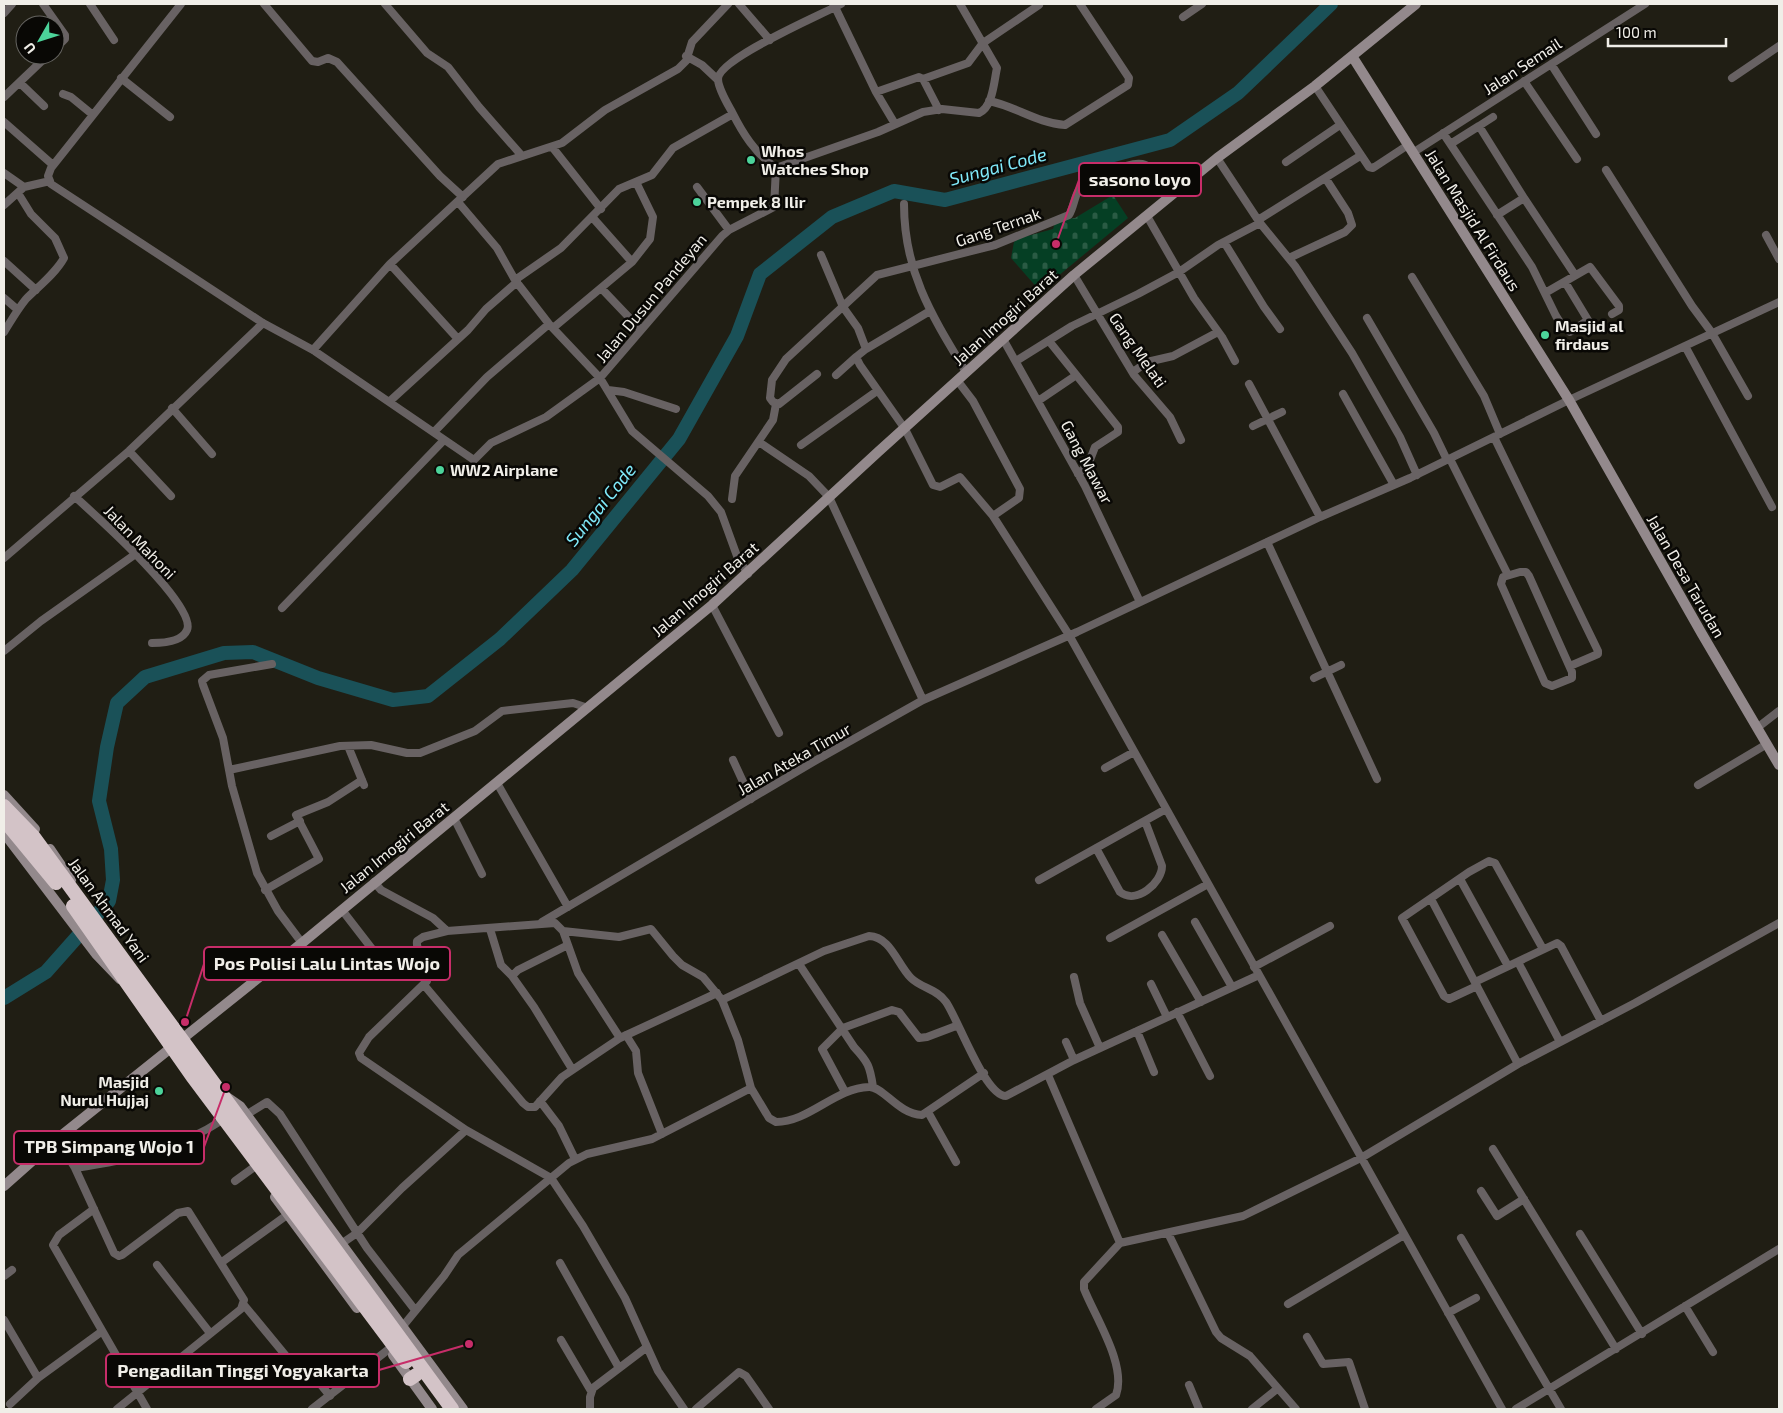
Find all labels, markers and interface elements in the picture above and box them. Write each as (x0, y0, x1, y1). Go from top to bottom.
north arrow (15, 15, 65, 65)
scale bar (1608, 15, 1726, 47)
text: 100 m (1616, 23, 1657, 41)
street label: Jalan Semail (1479, 33, 1565, 98)
text: U (20, 39, 39, 58)
place label: Whos Watches Shop (761, 141, 869, 178)
water label: Sungai Code (947, 142, 1049, 190)
street label: Jalan Masjid Al Firdaus (1421, 145, 1525, 295)
marker: Whos Watches Shop (745, 154, 757, 166)
callout: sasono loyo (1079, 163, 1201, 196)
text: sasono loyo (1089, 168, 1191, 190)
place label: Pempek 8 Ilir (707, 192, 806, 211)
marker: Pempek 8 Ilir (691, 196, 703, 208)
street label: Gang Ternak (953, 203, 1043, 250)
street label: Jalan Dusun Pandeyan (591, 229, 710, 366)
street label: Jalan Imogiri Barat (948, 264, 1061, 369)
street label: Gang Melati (1106, 309, 1171, 391)
place label: Masjid al firdaus (1555, 316, 1624, 353)
marker: Masjid al firdaus (1539, 329, 1551, 341)
street label: Gang Mawar (1058, 417, 1118, 507)
water label: Sungai Code (560, 458, 640, 550)
place label: WW2 Airplane (450, 460, 558, 479)
marker: WW2 Airplane (434, 464, 446, 476)
street label: Jalan Mahoni (100, 501, 180, 582)
street label: Jalan Desa Tarudan (1643, 511, 1729, 641)
street label: Jalan Imogiri Barat (648, 537, 762, 640)
street label: Jalan Ateka Timur (734, 718, 854, 799)
street label: Jalan Imogiri Barat (335, 797, 452, 896)
street label: Jalan Ahmad Yani (65, 854, 154, 966)
callout: Pos Polisi Lalu Lintas Wojo (204, 947, 450, 980)
text: Pos Polisi Lalu Lintas Wojo (214, 952, 440, 974)
place label: Masjid Nurul Hujjaj (60, 1072, 149, 1109)
marker: Masjid Nurul Hujjaj (153, 1085, 165, 1097)
callout: TPB Simpang Wojo 1 (14, 1131, 204, 1164)
text: TPB Simpang Wojo 1 (24, 1135, 194, 1157)
callout: Pengadilan Tinggi Yogyakarta (106, 1354, 379, 1387)
text: Pengadilan Tinggi Yogyakarta (117, 1359, 369, 1381)

